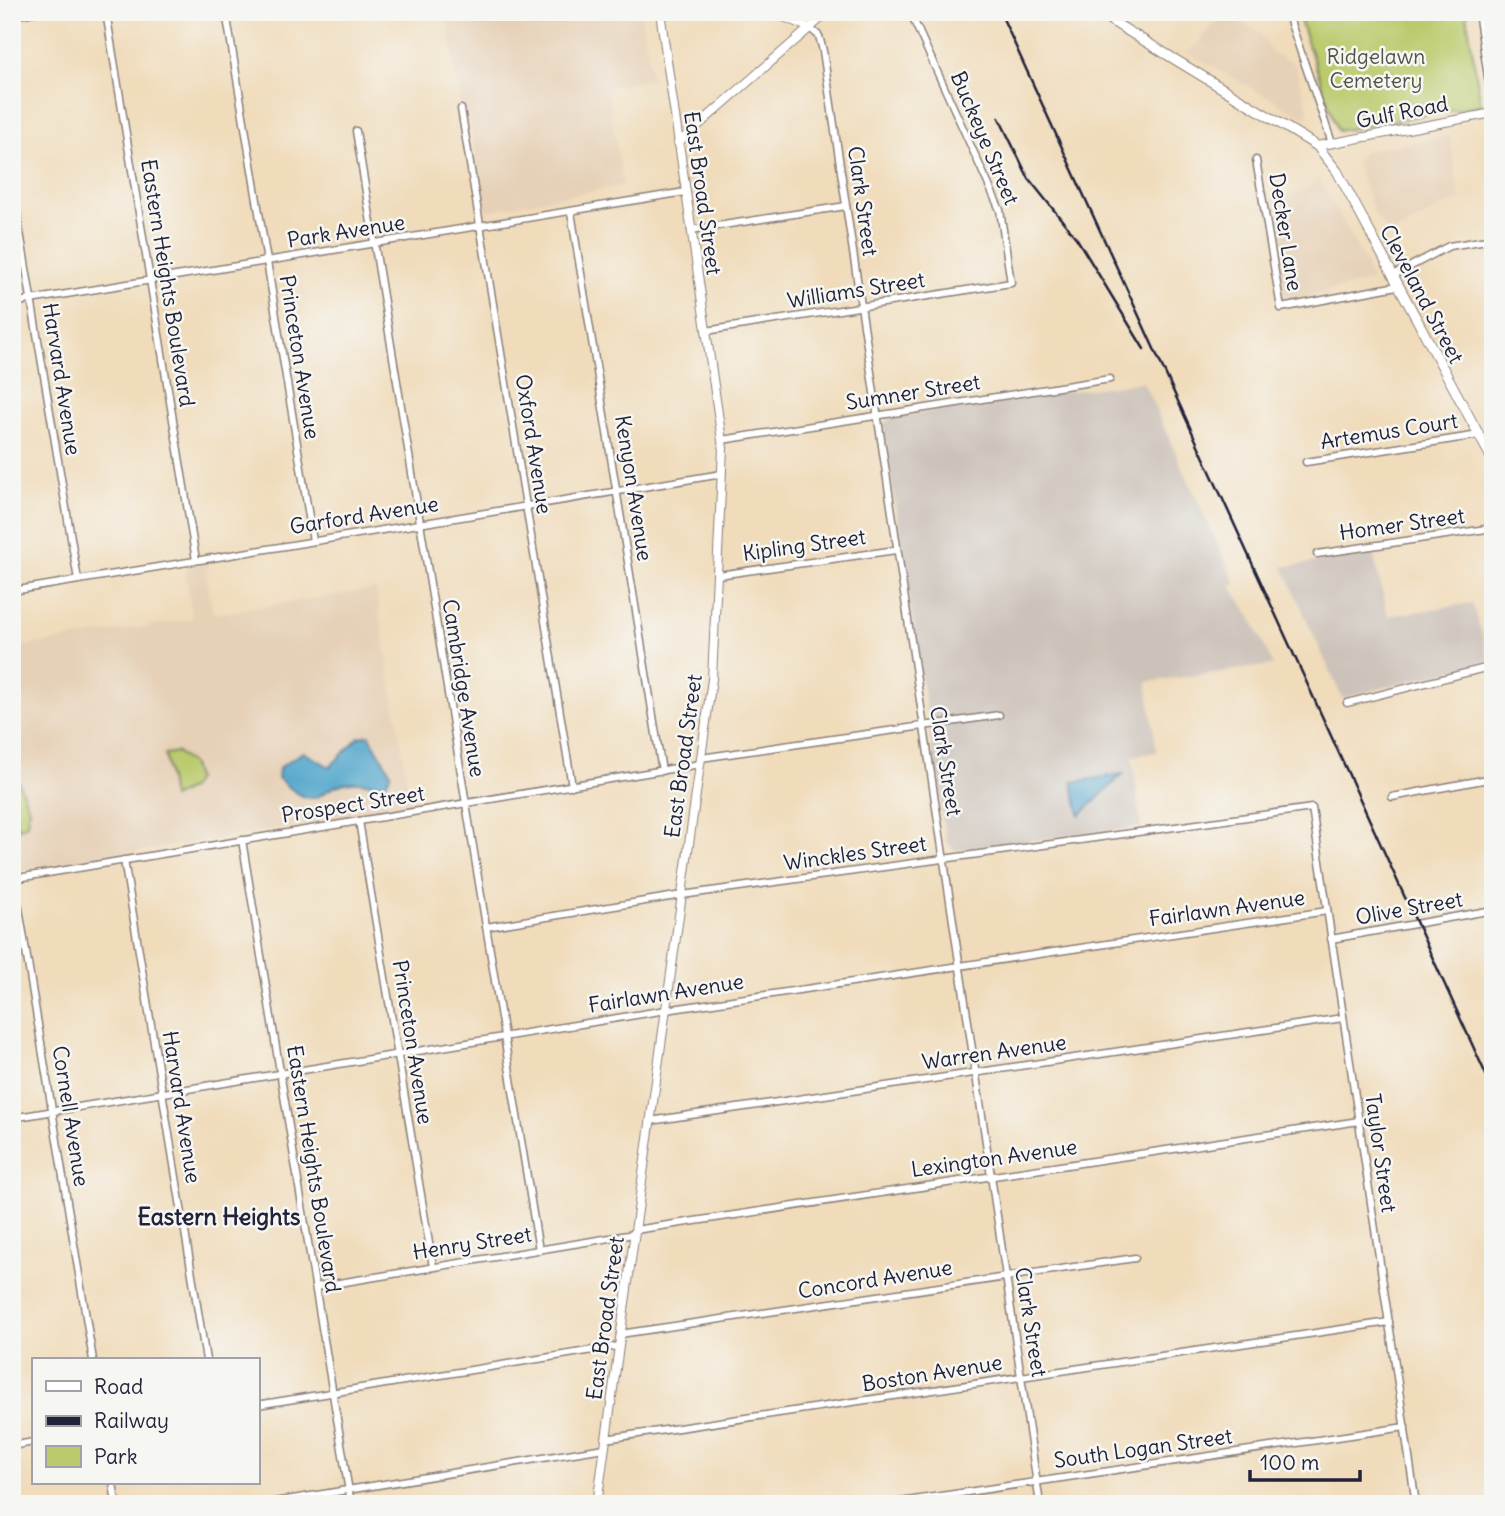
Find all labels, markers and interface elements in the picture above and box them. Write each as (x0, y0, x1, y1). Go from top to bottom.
park label: Ridgelawn Cemetery (1327, 43, 1425, 94)
street label: Buckeye Street (945, 67, 1025, 209)
street label: Gulf Road (1354, 90, 1450, 134)
street label: East Broad Street (678, 109, 728, 277)
street label: Clark Street (842, 144, 884, 258)
street label: Eastern Heights Boulevard (135, 157, 201, 409)
street label: Decker Lane (1263, 171, 1309, 293)
street label: Park Avenue (285, 208, 407, 254)
street label: Cleveland Street (1374, 220, 1470, 368)
street label: Williams Street (785, 266, 927, 314)
street label: Princeton Avenue (274, 273, 326, 441)
street label: Harvard Avenue (37, 301, 87, 457)
street label: Sumner Street (844, 368, 982, 416)
street label: Oxford Avenue (510, 372, 558, 516)
street label: Artemus Court (1318, 407, 1460, 455)
street label: Kenyon Avenue (609, 413, 659, 563)
street label: Garford Avenue (288, 490, 440, 540)
street label: Homer Street (1338, 502, 1466, 546)
street label: Kipling Street (741, 523, 867, 567)
street label: Cambridge Avenue (437, 597, 491, 779)
street label: East Broad Street (658, 672, 708, 840)
street label: Clark Street (924, 704, 968, 818)
street label: Prospect Street (280, 779, 426, 829)
street label: Winckles Street (782, 830, 928, 876)
street label: Fairlawn Avenue (1147, 884, 1307, 932)
street label: Olive Street (1353, 885, 1465, 931)
street label: Princeton Avenue (387, 958, 439, 1126)
street label: Fairlawn Avenue (586, 967, 746, 1019)
street label: Warren Avenue (920, 1028, 1068, 1076)
street label: Harvard Avenue (157, 1029, 207, 1185)
street label: Eastern Heights Boulevard (281, 1043, 347, 1295)
street label: Cornell Avenue (47, 1044, 95, 1188)
street label: Taylor Street (1359, 1092, 1403, 1214)
street label: Lexington Avenue (909, 1133, 1079, 1183)
district label: Eastern Heights (138, 1202, 300, 1231)
street label: Henry Street (411, 1220, 533, 1266)
street label: East Broad Street (580, 1234, 630, 1402)
street label: Concord Avenue (796, 1253, 954, 1305)
street label: Clark Street (1009, 1265, 1053, 1379)
street label: Boston Avenue (860, 1349, 1004, 1397)
legend (32, 1358, 259, 1484)
text: Road (94, 1373, 143, 1400)
text: Railway (94, 1407, 169, 1434)
street label: South Logan Street (1052, 1422, 1234, 1474)
scale bar (1250, 1439, 1360, 1483)
text: Park (94, 1443, 137, 1470)
text: 100 m (1260, 1449, 1319, 1476)

